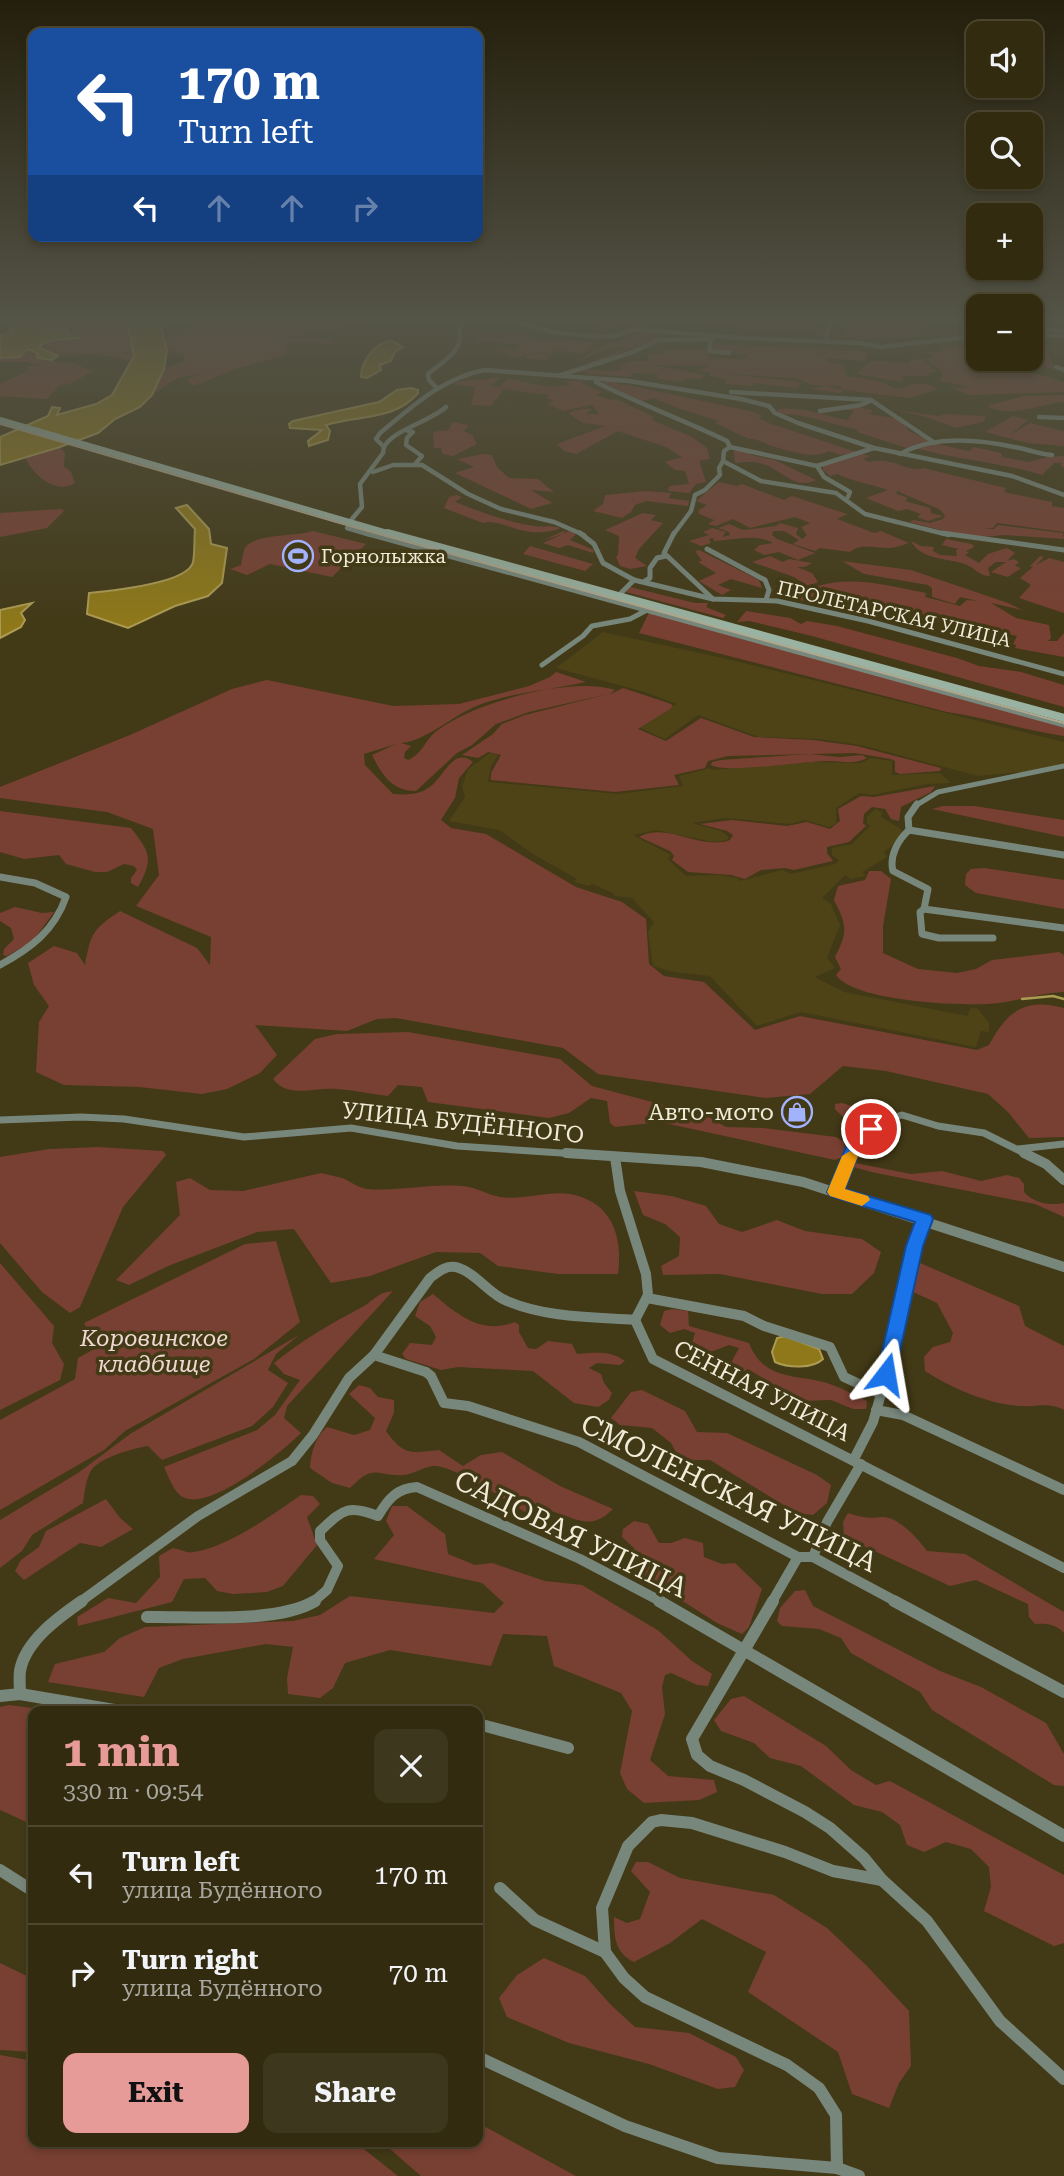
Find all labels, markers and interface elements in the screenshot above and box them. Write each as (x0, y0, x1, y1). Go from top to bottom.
map controls (966, 21, 1043, 371)
button: sound (966, 21, 1043, 98)
text: 170 m (178, 54, 320, 111)
icon: left (63, 56, 154, 147)
button: search (966, 112, 1043, 189)
text: Turn left (178, 113, 313, 151)
icon: left (127, 189, 165, 227)
icon: ahead (200, 189, 238, 227)
icon: ahead (273, 189, 311, 227)
icon: right (346, 189, 384, 227)
button: + (966, 203, 1043, 280)
button: − (966, 294, 1043, 371)
sports icon: Горнолыжка (281, 539, 315, 573)
place label: Горнолыжка (321, 545, 446, 568)
street label: ПРОЛЕТАРСКАЯ УЛИЦА (775, 576, 1014, 652)
shop icon: Авто-мото (780, 1095, 814, 1129)
street label: УЛИЦА БУДЁННОГО (341, 1097, 585, 1149)
place label: Авто-мото (648, 1099, 774, 1126)
pin (841, 1099, 901, 1159)
icon: arrive (852, 1110, 890, 1148)
park label: Коровинское кладбище (79, 1325, 228, 1378)
street label: СЕННАЯ УЛИЦА (669, 1335, 855, 1447)
position arrow (849, 1337, 923, 1411)
street label: СМОЛЕНСКАЯ УЛИЦА (576, 1407, 883, 1579)
street label: САДОВАЯ УЛИЦА (449, 1463, 693, 1605)
text: 1 min (63, 1727, 180, 1776)
button: close (374, 1729, 448, 1803)
text: 330 m · 09:54 (63, 1778, 203, 1805)
text: Turn left (122, 1847, 240, 1877)
icon: left (63, 1856, 101, 1894)
text: 170 m (374, 1860, 448, 1890)
text: улица Будённого (122, 1877, 323, 1904)
text: Turn right (122, 1945, 258, 1975)
icon: right (63, 1954, 101, 1992)
text: 70 m (389, 1958, 448, 1988)
text: улица Будённого (122, 1975, 323, 2002)
button: Exit (63, 2053, 249, 2133)
button: Share (263, 2053, 448, 2133)

